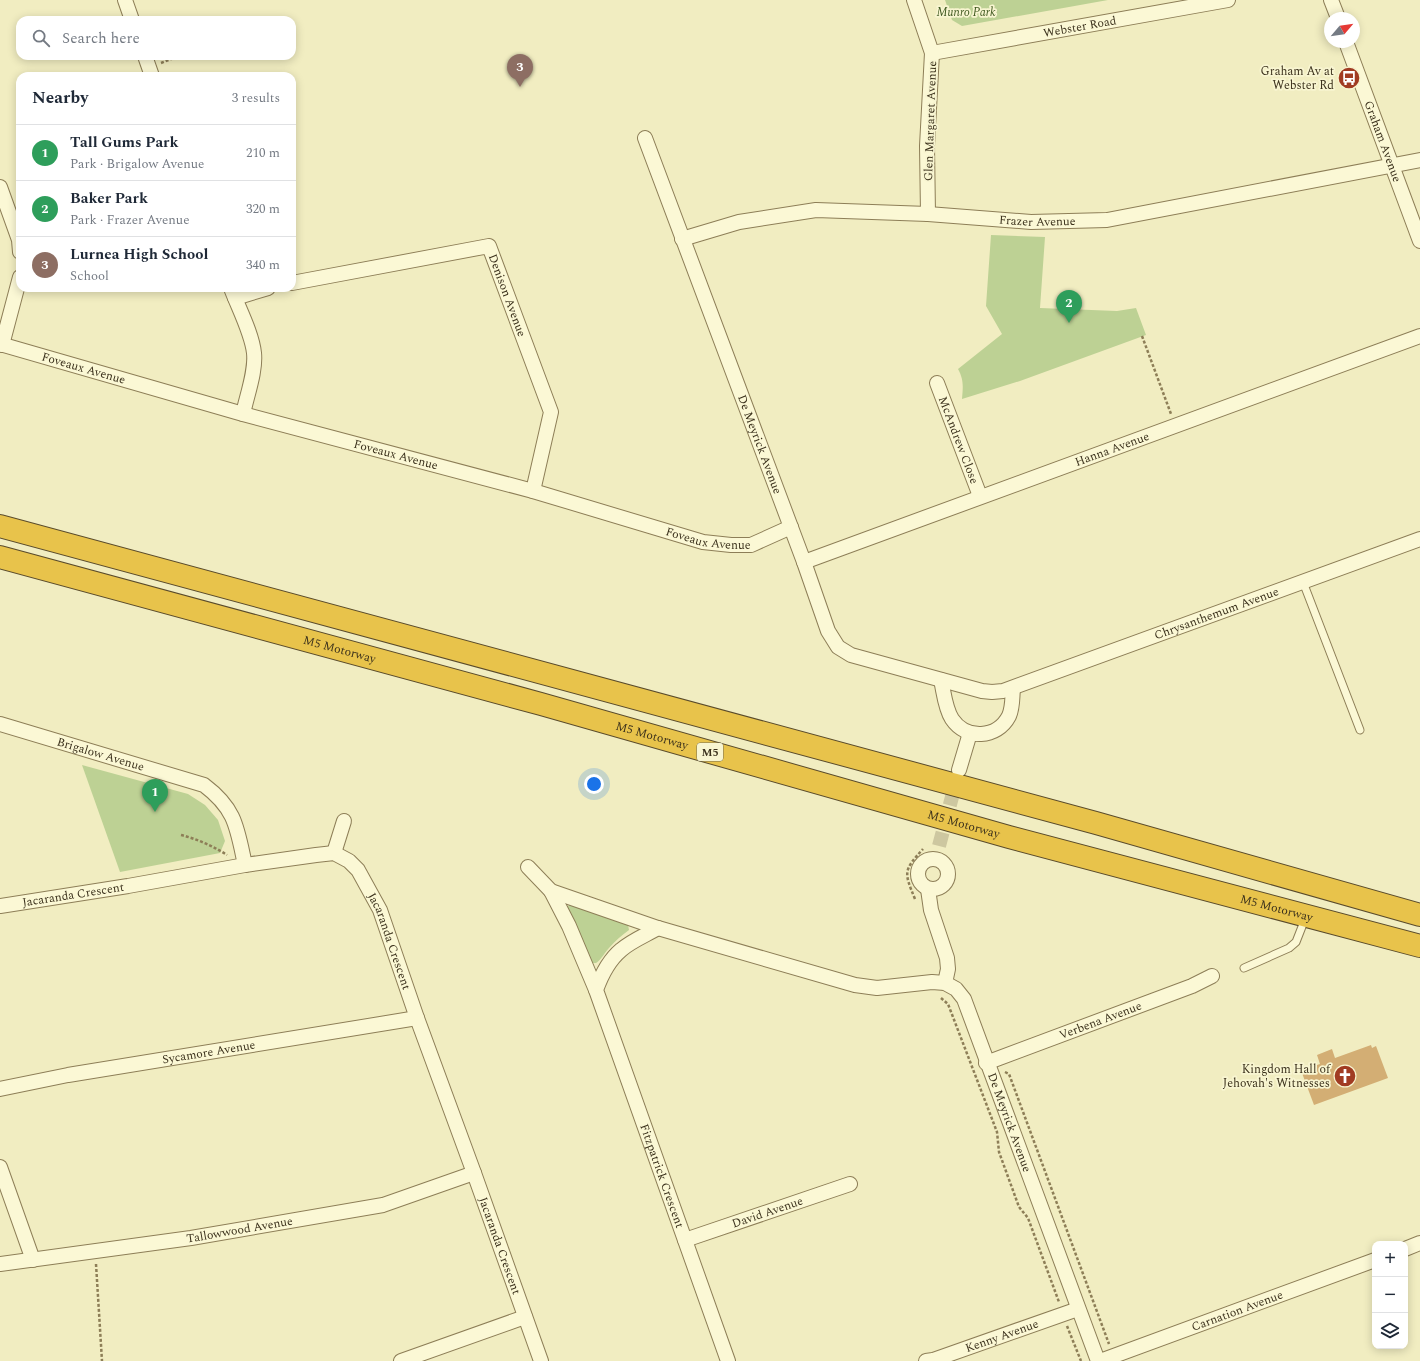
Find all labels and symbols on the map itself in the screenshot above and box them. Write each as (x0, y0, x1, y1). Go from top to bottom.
park label: Munro Park (936, 3, 996, 22)
street label: Webster Road (1042, 11, 1118, 43)
north arrow (1324, 12, 1360, 48)
pin: 3 (507, 54, 533, 87)
street label: Glen Margaret Avenue (919, 60, 942, 182)
place label: Graham Av at Webster Rd (1261, 62, 1334, 95)
bus stop icon: Graham Av at Webster Rd (1336, 65, 1362, 91)
street label: Graham Avenue (1359, 98, 1406, 185)
street label: Frazer Avenue (998, 211, 1076, 232)
street label: Denison Avenue (483, 251, 531, 340)
pin: 2 (1056, 290, 1082, 323)
street label: Foveaux Avenue (39, 347, 128, 390)
street label: De Meyrick Avenue (732, 392, 787, 497)
street label: McAndrew Close (933, 394, 984, 487)
street label: Hanna Avenue (1072, 427, 1152, 472)
street label: Foveaux Avenue (352, 435, 440, 475)
street label: Foveaux Avenue (663, 522, 751, 555)
street label: Chrysanthemum Avenue (1152, 582, 1282, 645)
street label: M5 Motorway (301, 631, 379, 669)
street label: M5 Motorway (613, 717, 692, 756)
street label: Brigalow Avenue (54, 733, 147, 777)
road number: M5 (697, 743, 723, 761)
your location (584, 774, 604, 794)
pin: 1 (142, 779, 168, 812)
street label: M5 Motorway (925, 805, 1003, 844)
street label: Jacaranda Crescent (21, 878, 125, 912)
street label: Jacaranda Crescent (362, 889, 416, 992)
street label: M5 Motorway (1238, 890, 1316, 928)
street label: Verbena Avenue (1056, 997, 1145, 1045)
street label: Sycamore Avenue (161, 1036, 257, 1069)
place label: Kingdom Hall of Jehovah's Witnesses (1223, 1060, 1331, 1093)
church icon: Kingdom Hall of Jehovah's Witnesses (1332, 1063, 1358, 1089)
street label: De Meyrick Avenue (982, 1070, 1036, 1175)
street label: Fitzpatrick Crescent (634, 1121, 689, 1231)
street label: David Avenue (729, 1192, 806, 1233)
street label: Jacaranda Crescent (473, 1194, 526, 1297)
street label: Tallowwood Avenue (185, 1212, 294, 1249)
street label: Carnation Avenue (1189, 1286, 1286, 1337)
street label: Kenny Avenue (963, 1315, 1041, 1358)

